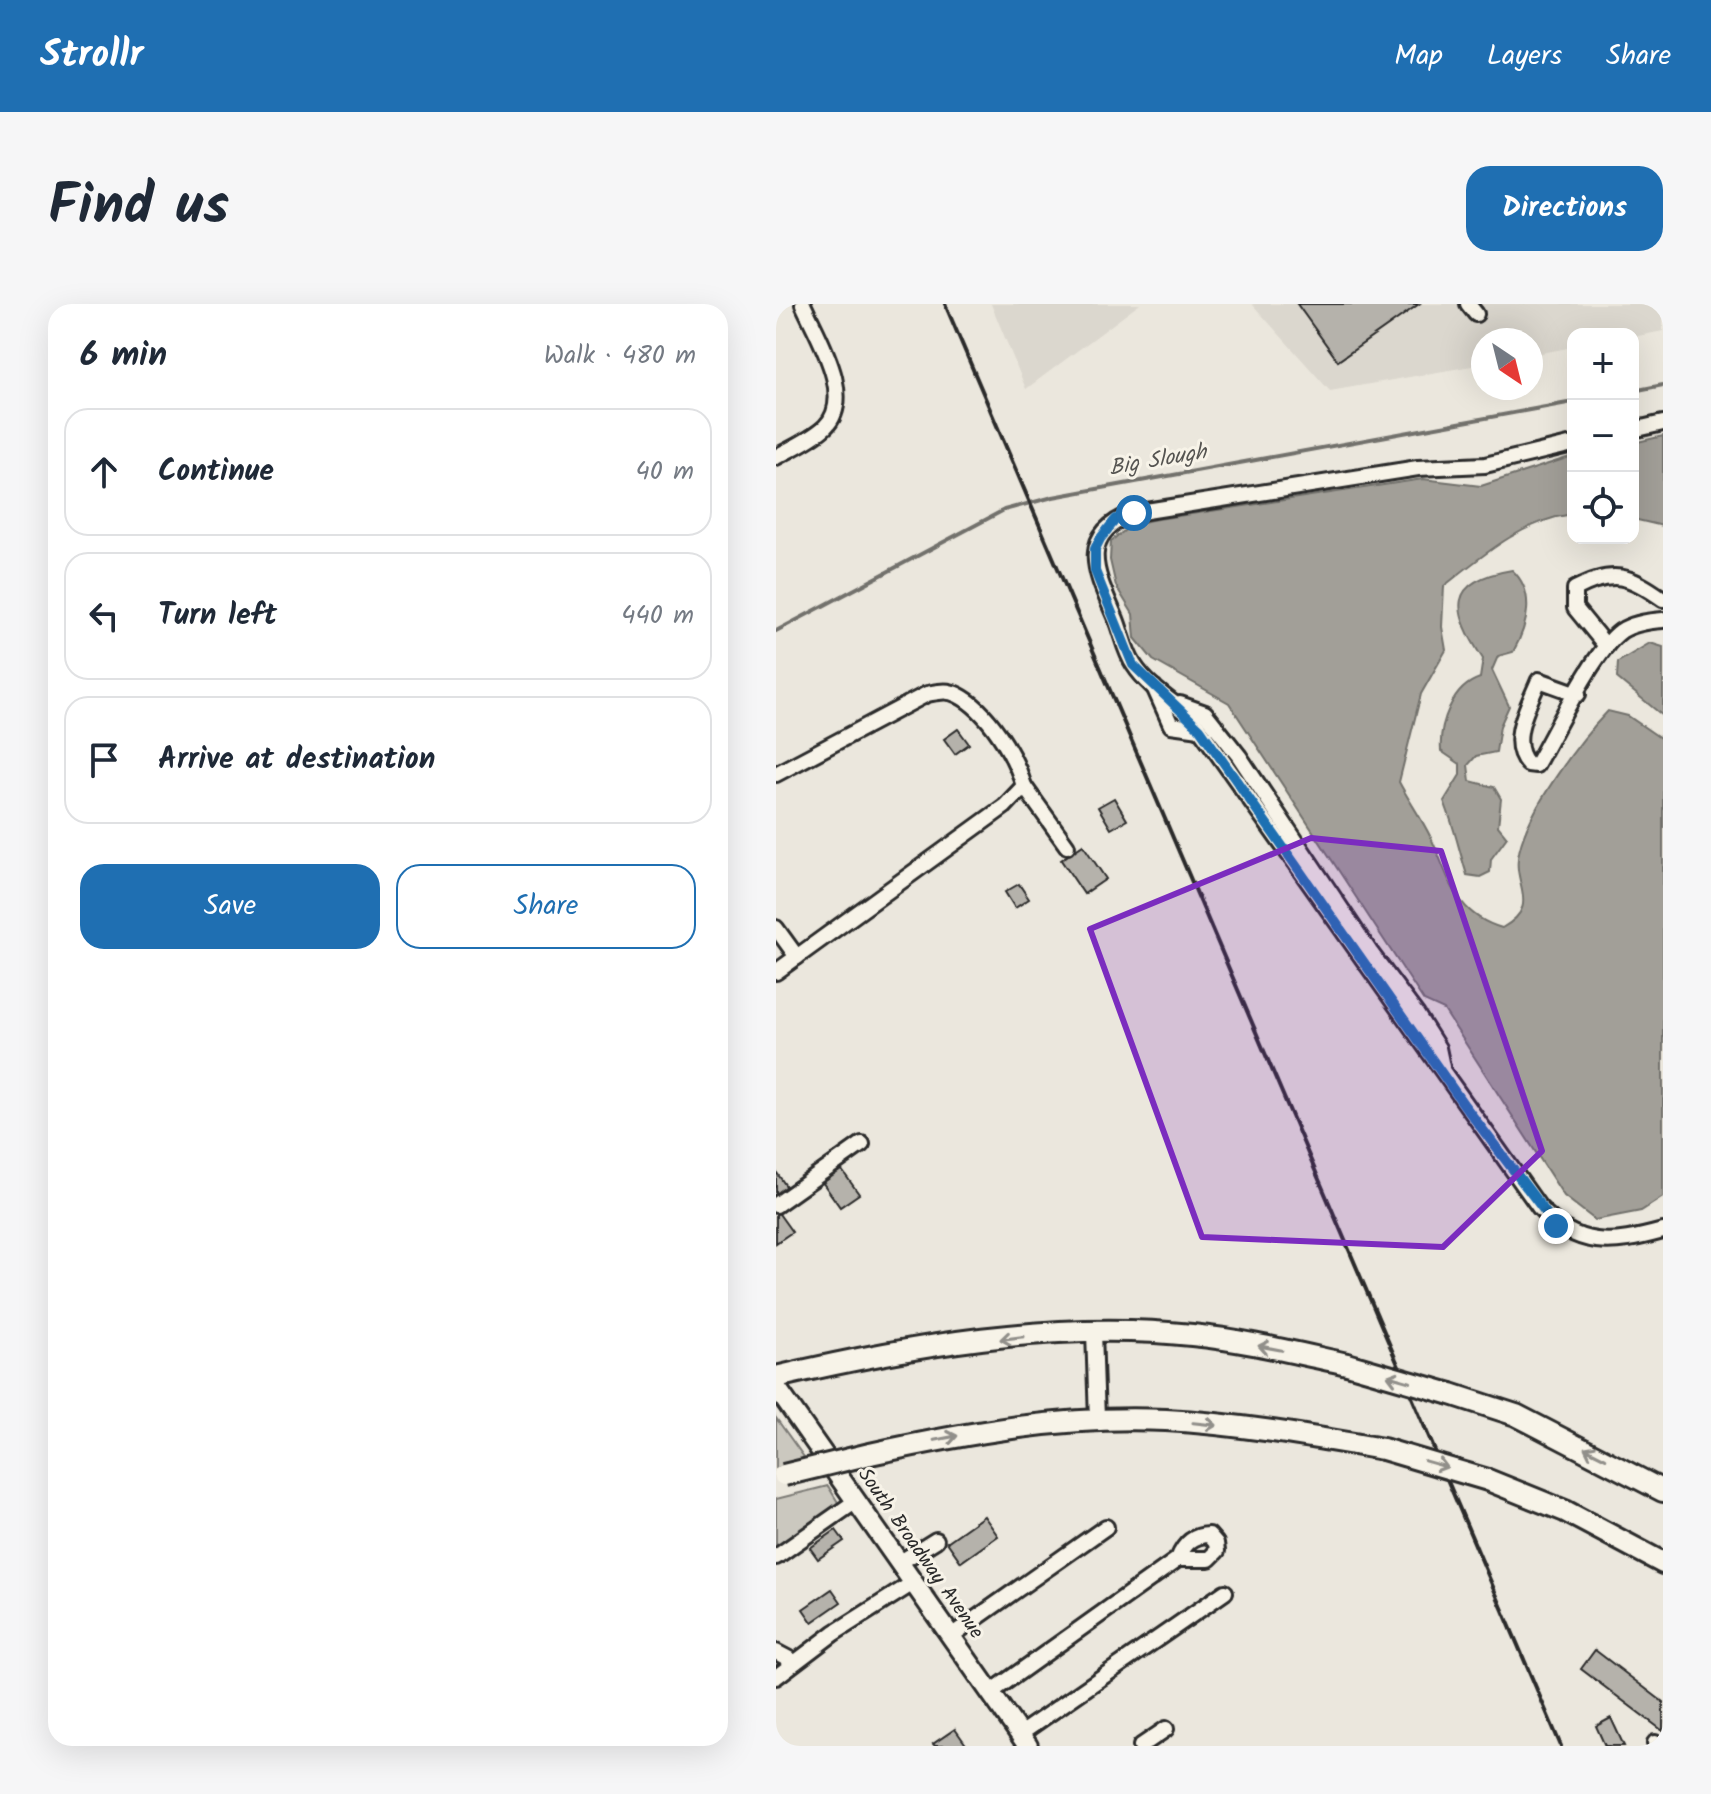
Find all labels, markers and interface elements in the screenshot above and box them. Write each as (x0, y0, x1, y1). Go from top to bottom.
text: Strollr (40, 26, 143, 86)
text: Map (1394, 34, 1443, 79)
text: Layers (1487, 34, 1562, 79)
text: Share (1606, 34, 1671, 79)
text: Find us (48, 163, 229, 253)
button: Directions (1466, 166, 1663, 251)
north arrow (1471, 328, 1543, 400)
map controls (1567, 328, 1639, 544)
button: + (1567, 328, 1639, 400)
text: 6 min (80, 329, 167, 383)
text: Walk · 480 m (544, 335, 696, 377)
button: − (1567, 400, 1639, 472)
water label: Big Slough (1107, 435, 1212, 487)
text: Continue (158, 448, 274, 496)
icon: ahead (82, 450, 126, 494)
text: 40 m (636, 451, 694, 493)
button: locate (1567, 472, 1639, 544)
route start (1116, 495, 1152, 531)
text: Turn left (158, 592, 277, 640)
icon: left (82, 594, 126, 638)
text: 440 m (621, 595, 694, 637)
text: Arrive at destination (158, 736, 435, 784)
icon: arrive (82, 738, 126, 782)
button: Save (80, 864, 380, 949)
button: Share (396, 864, 696, 949)
route end (1538, 1208, 1574, 1244)
one-way arrow (999, 1330, 1026, 1345)
one-way arrow (1258, 1340, 1284, 1355)
one-way arrow (1386, 1371, 1412, 1386)
one-way arrow (1191, 1417, 1218, 1432)
one-way arrow (933, 1430, 958, 1445)
one-way arrow (1583, 1444, 1607, 1460)
one-way arrow (1423, 1457, 1449, 1472)
street label: South Broadway Avenue (849, 1462, 991, 1646)

